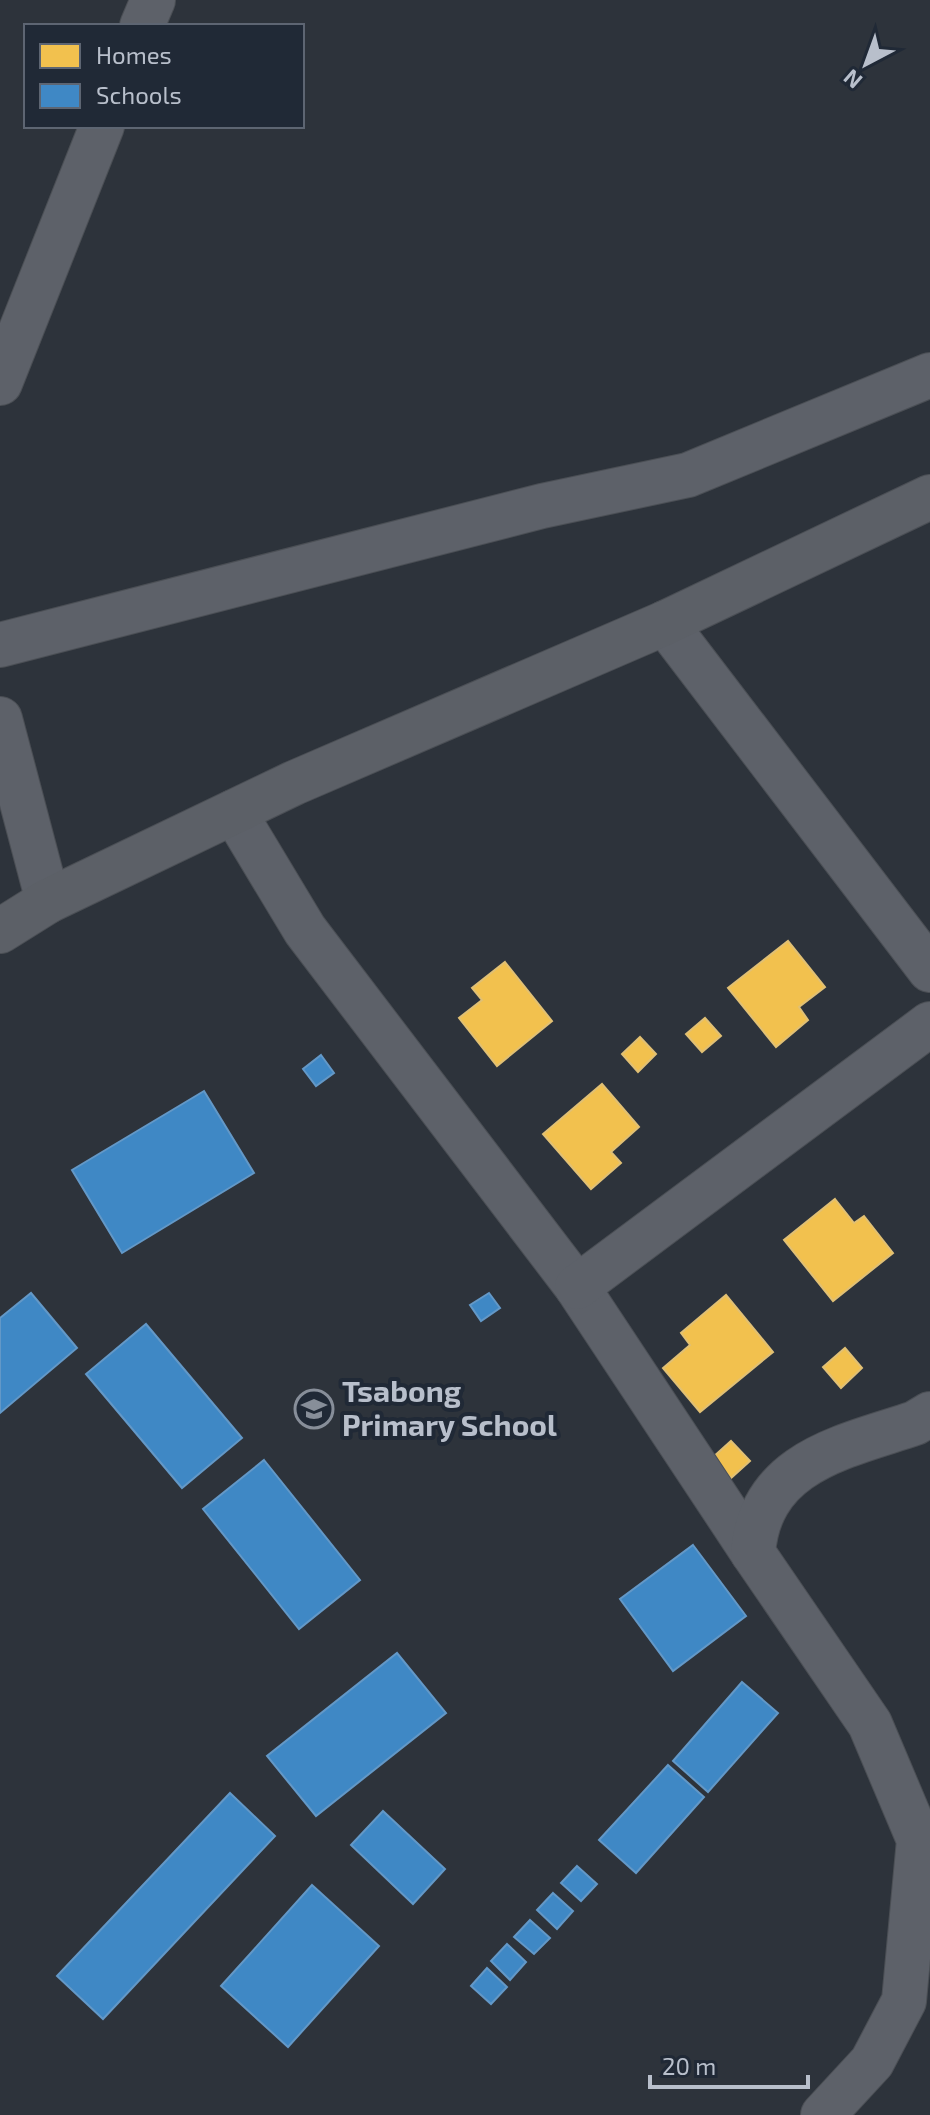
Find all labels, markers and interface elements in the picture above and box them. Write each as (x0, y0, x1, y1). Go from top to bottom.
legend (24, 24, 304, 128)
north arrow (826, 24, 906, 104)
text: Homes (96, 40, 172, 69)
text: N (838, 65, 867, 95)
text: Schools (96, 80, 182, 109)
place label: Tsabong Primary School (342, 1372, 557, 1443)
school or university icon: Tsabong Primary School (293, 1388, 335, 1430)
scale bar (650, 2039, 808, 2089)
text: 20 m (662, 2051, 716, 2080)

